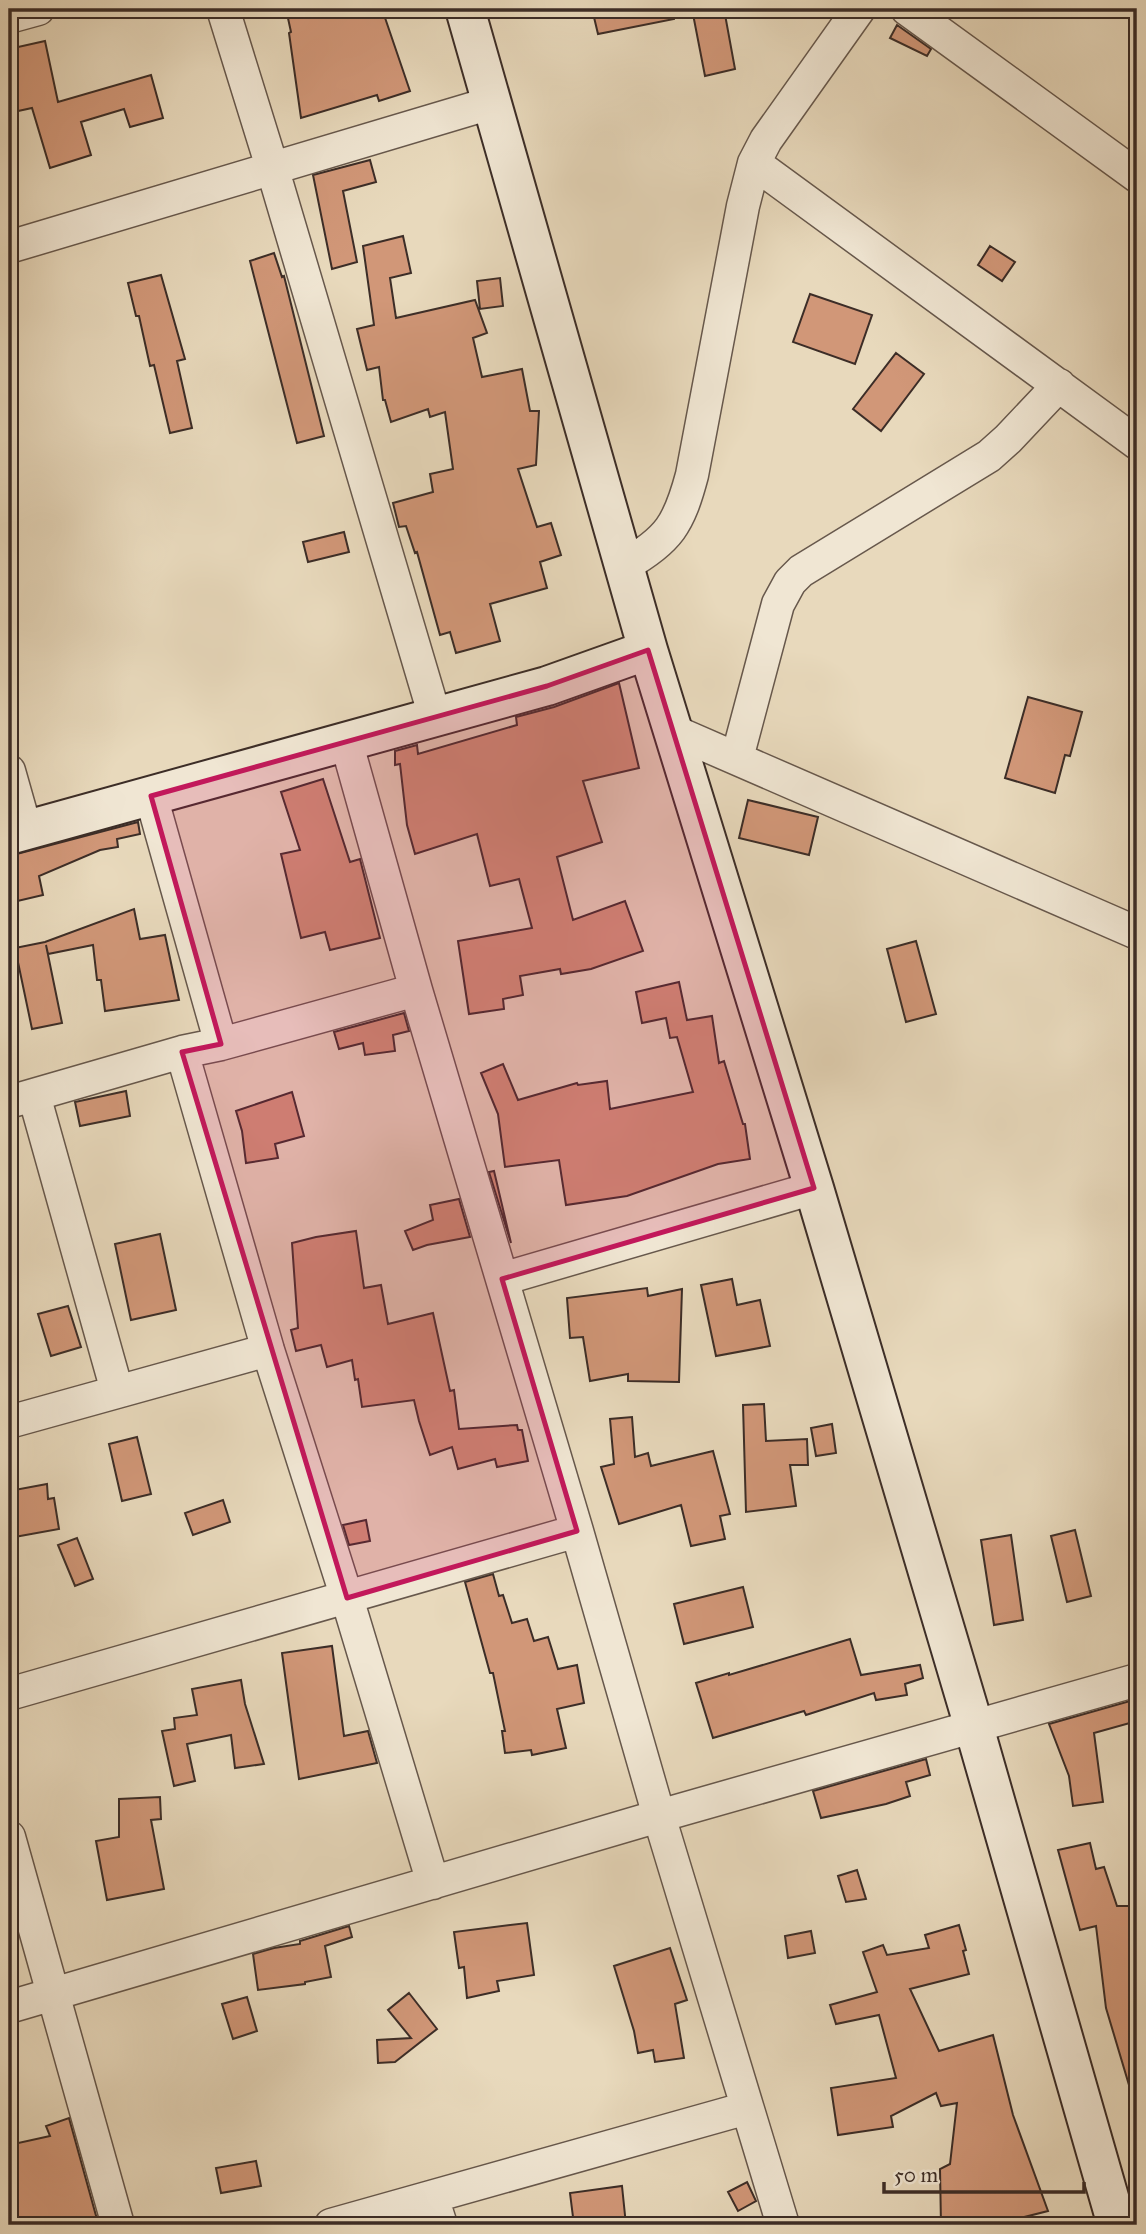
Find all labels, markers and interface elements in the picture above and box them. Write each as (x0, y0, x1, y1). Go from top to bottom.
scale bar (884, 2150, 1083, 2194)
text: 50 m (894, 2162, 939, 2188)

